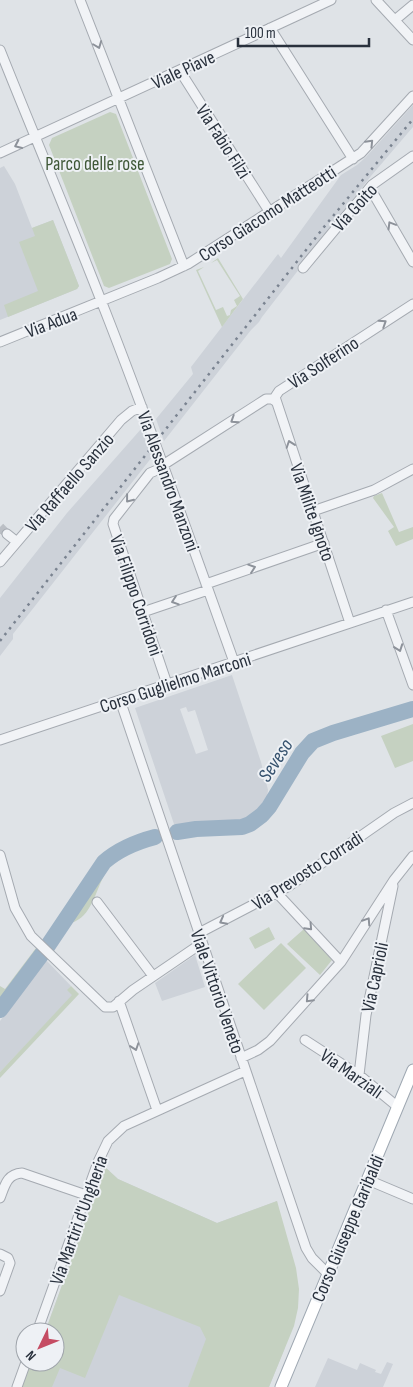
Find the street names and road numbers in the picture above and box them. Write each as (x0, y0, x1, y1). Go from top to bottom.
street label: Viale Piave (148, 46, 219, 95)
street label: Via Fabio Filzi (190, 100, 255, 183)
street label: Corso Giacomo Matteotti (195, 161, 341, 267)
street label: Via Goito (328, 179, 383, 237)
street label: Via Adua (22, 303, 81, 344)
street label: Via Solferino (284, 332, 363, 395)
street label: Via Alessandro Manzoni (132, 408, 204, 555)
street label: Via Raffaello Sanzio (21, 429, 119, 537)
street label: Via Milite Ignoto (284, 461, 339, 564)
street label: Via Filippo Corridoni (104, 532, 167, 659)
street label: Corso Guglielmo Marconi (97, 648, 254, 719)
street label: Via Prevosto Corradi (248, 827, 368, 916)
street label: Viale Vittorio Veneto (185, 926, 249, 1057)
street label: Via Caprioli (357, 940, 394, 1014)
street label: Via Marziali (315, 1044, 387, 1104)
street label: Corso Giuseppe Garibaldi (307, 1152, 390, 1306)
street label: Via Martiri d'Ungheria (45, 1153, 113, 1288)

